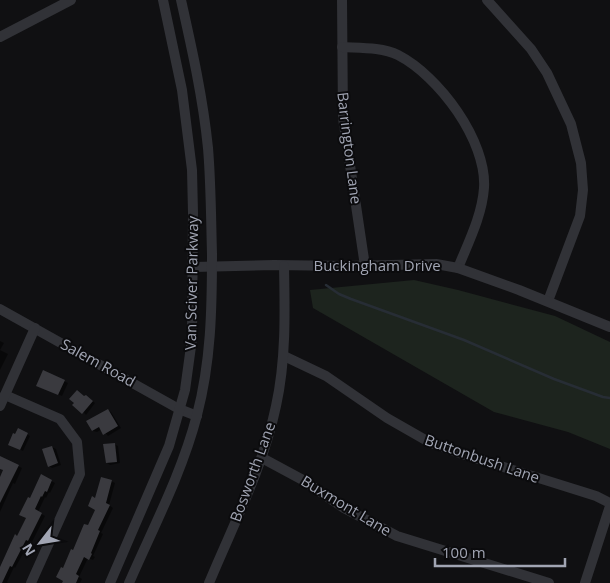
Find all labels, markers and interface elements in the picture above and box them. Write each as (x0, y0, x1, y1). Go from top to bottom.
street label: Barrington Lane (333, 91, 367, 205)
street label: Van Sciver Parkway (180, 215, 202, 350)
street label: Buckingham Drive (313, 255, 441, 275)
street label: Salem Road (58, 333, 139, 391)
street label: Bosworth Lane (225, 419, 279, 524)
street label: Buttonbush Lane (422, 429, 542, 487)
street label: Buxmont Lane (298, 470, 395, 540)
north arrow (15, 518, 65, 568)
scale bar (435, 536, 565, 568)
text: N (17, 540, 40, 560)
text: 100 m (442, 542, 486, 562)

